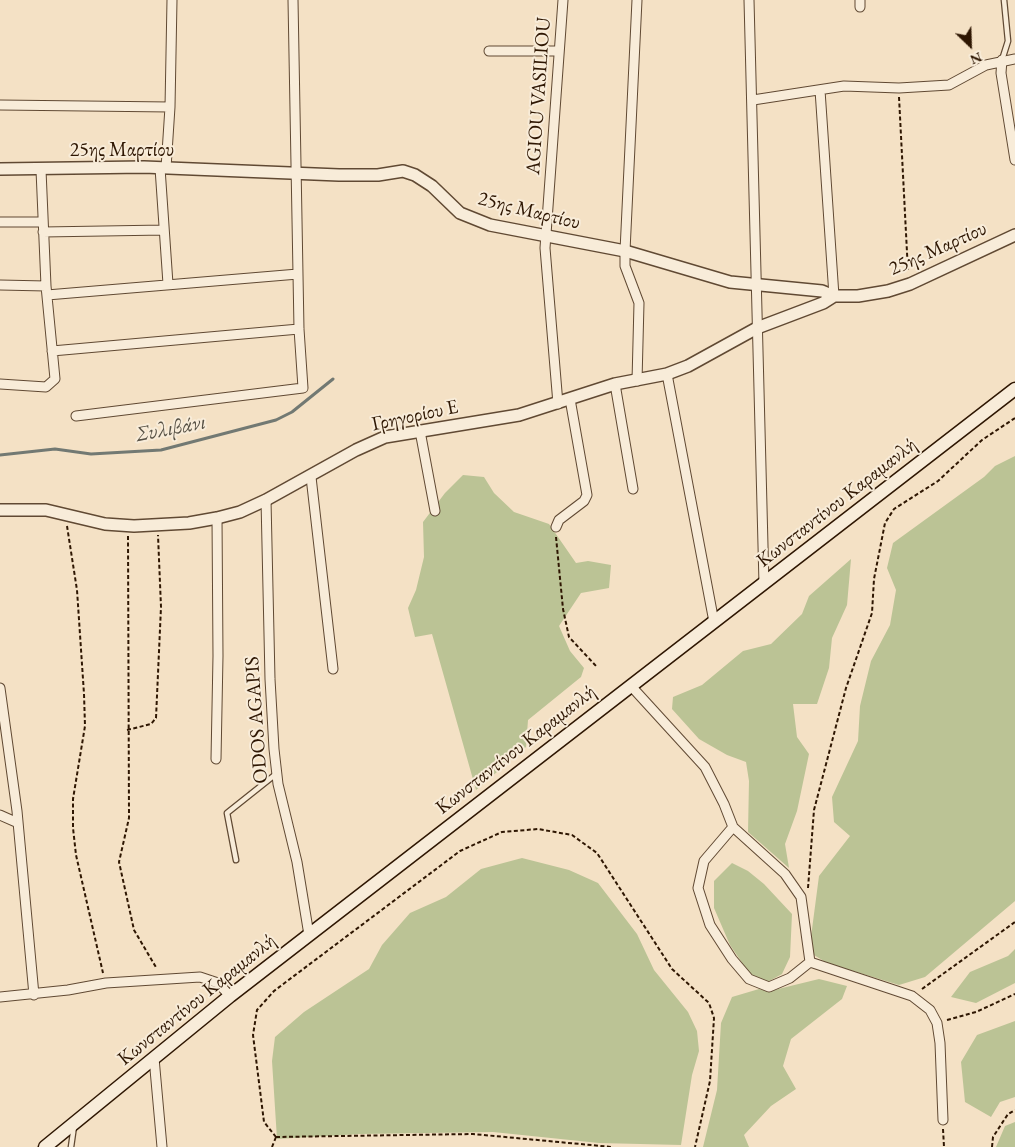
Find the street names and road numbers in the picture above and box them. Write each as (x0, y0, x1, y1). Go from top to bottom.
street label: AGIOU VASILIOU (522, 16, 556, 176)
street label: 25ης Μαρτίου (70, 139, 174, 163)
street label: 25ης Μαρτίου (475, 187, 583, 235)
street label: 25ης Μαρτίου (885, 217, 991, 281)
street label: Γρηγορίου Ε (370, 395, 460, 437)
street label: Κωνσταντίνου Καραμανλή (752, 433, 922, 573)
street label: ODOS AGAPIS (241, 655, 273, 785)
street label: Κωνσταντίνου Καραμανλή (431, 680, 601, 820)
street label: Κωνσταντίνου Καραμανλή (113, 929, 281, 1071)

